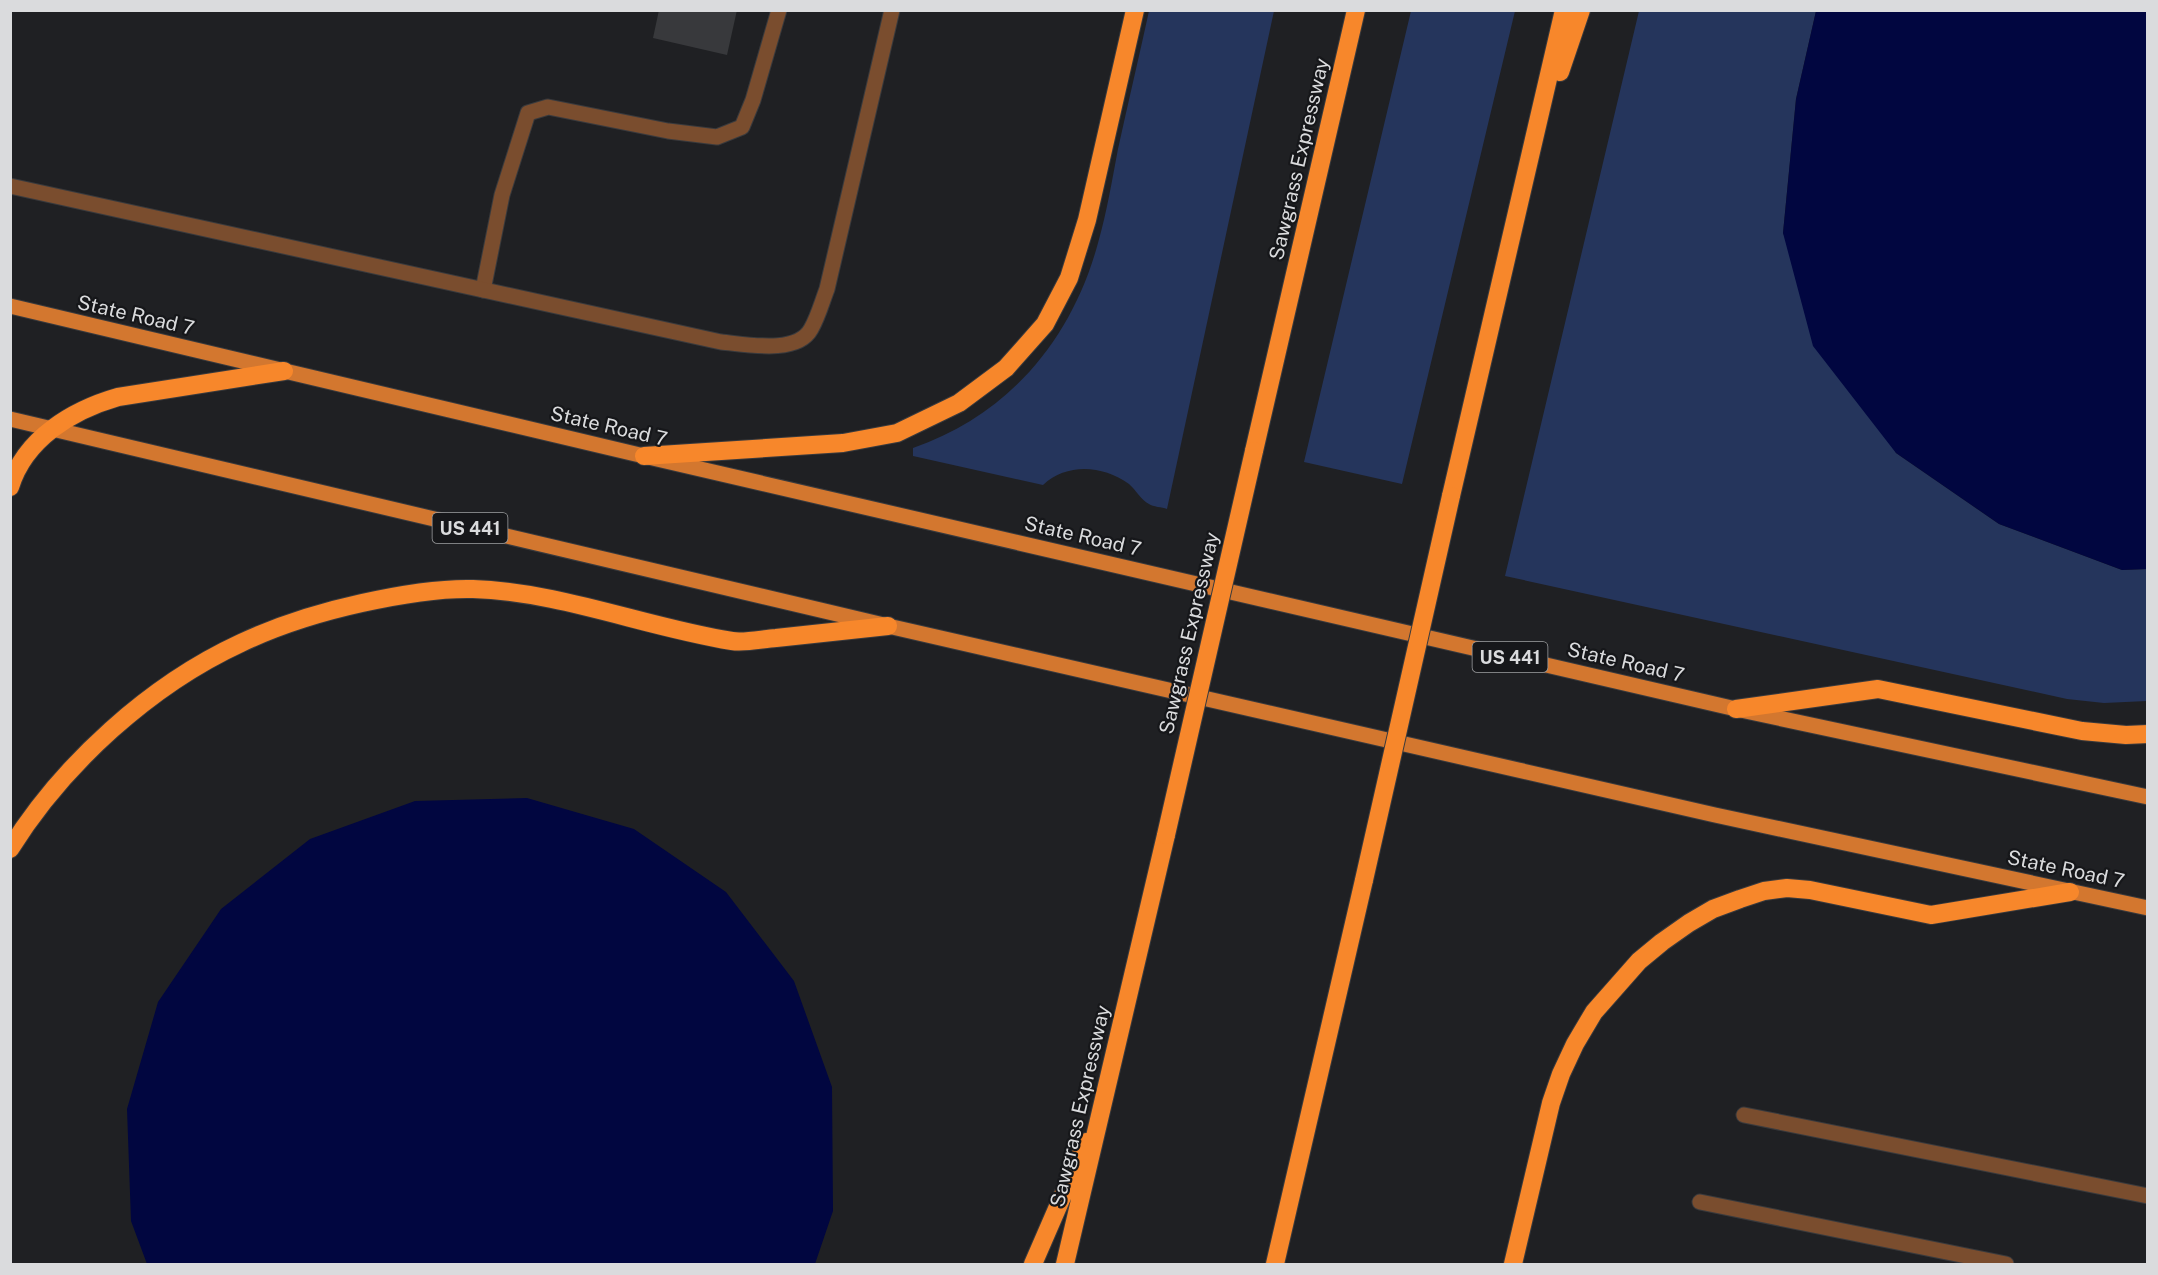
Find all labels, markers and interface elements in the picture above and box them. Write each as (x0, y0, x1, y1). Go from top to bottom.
street label: Sawgrass Expressway (1264, 55, 1334, 262)
street label: State Road 7 (75, 290, 197, 340)
street label: State Road 7 (548, 401, 670, 451)
street label: State Road 7 (1022, 511, 1144, 561)
road number: US 441 (432, 513, 508, 543)
street label: Sawgrass Expressway (1154, 529, 1224, 736)
street label: State Road 7 (1565, 637, 1687, 687)
road number: US 441 (1472, 642, 1547, 672)
street label: State Road 7 (2005, 845, 2127, 893)
street label: Sawgrass Expressway (1045, 1002, 1115, 1209)

